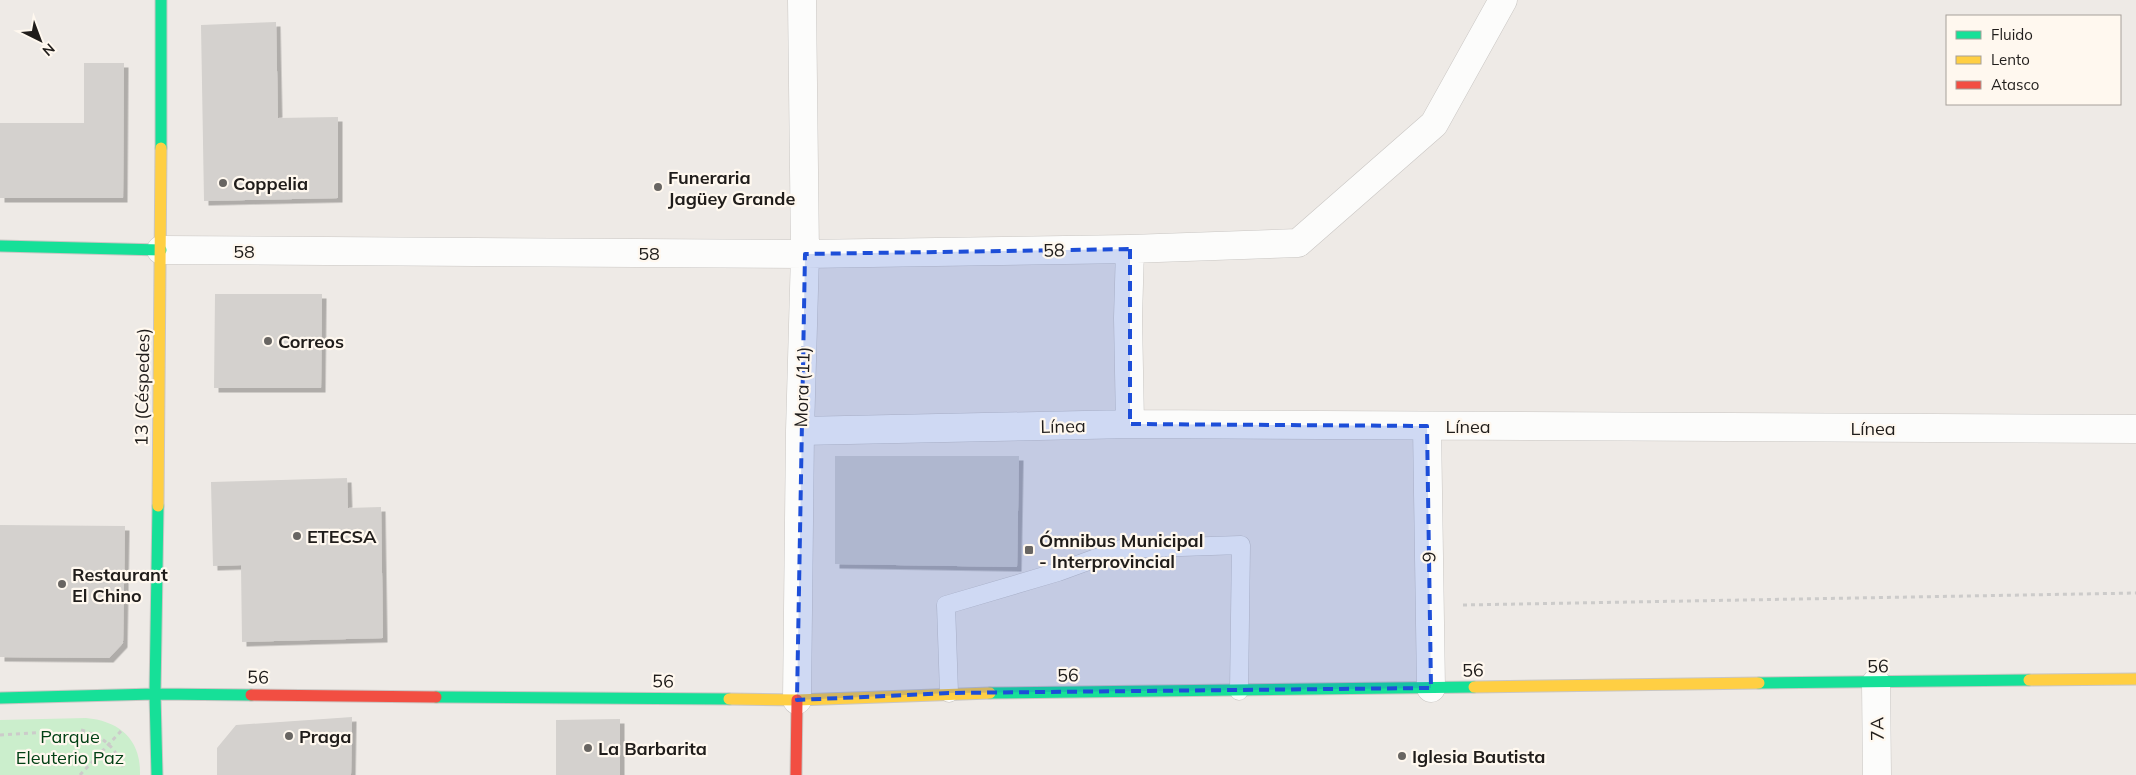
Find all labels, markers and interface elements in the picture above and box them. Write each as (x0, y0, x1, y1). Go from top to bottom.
north arrow (15, 15, 65, 65)
legend (1946, 15, 2121, 105)
text: Fluido (1991, 25, 2033, 44)
text: N (39, 39, 59, 60)
text: Lento (1991, 50, 2030, 69)
text: Atasco (1991, 75, 2039, 94)
place label: Funeraria Jagüey Grande (668, 166, 796, 210)
place label: Coppelia (233, 172, 308, 195)
marker: Coppelia (217, 177, 229, 189)
marker: Funeraria Jagüey Grande (652, 181, 664, 193)
street label: 58 (1043, 238, 1065, 262)
street label: 58 (233, 240, 255, 263)
street label: 58 (638, 242, 660, 265)
street label: 13 (Céspedes) (129, 328, 155, 446)
place label: Correos (278, 330, 344, 353)
marker: Correos (262, 335, 274, 347)
street label: Mora (11) (789, 346, 815, 428)
street label: Línea (1040, 414, 1086, 438)
street label: Línea (1445, 415, 1491, 438)
street label: Línea (1850, 417, 1896, 440)
place label: ETECSA (307, 525, 377, 548)
place label: Ómnibus Municipal - Interprovincial (1039, 529, 1203, 573)
marker: ETECSA (291, 530, 303, 542)
marker: Ómnibus Municipal - Interprovincial (1023, 544, 1035, 556)
street label: 9 (1417, 551, 1441, 563)
place label: Restaurant El Chino (72, 563, 168, 607)
marker: Restaurant El Chino (56, 578, 68, 590)
street label: 56 (1867, 654, 1889, 678)
street label: 56 (1462, 658, 1484, 682)
street label: 56 (1057, 663, 1079, 687)
street label: 56 (247, 665, 269, 689)
street label: 56 (652, 669, 674, 693)
street label: 7A (1865, 717, 1889, 741)
park label: Parque Eleuterio Paz (16, 725, 124, 769)
place label: Praga (299, 725, 351, 748)
marker: Praga (283, 730, 295, 742)
place label: La Barbarita (598, 737, 707, 760)
marker: La Barbarita (582, 742, 594, 754)
place label: Iglesia Bautista (1412, 745, 1545, 768)
marker: Iglesia Bautista (1396, 750, 1408, 762)

